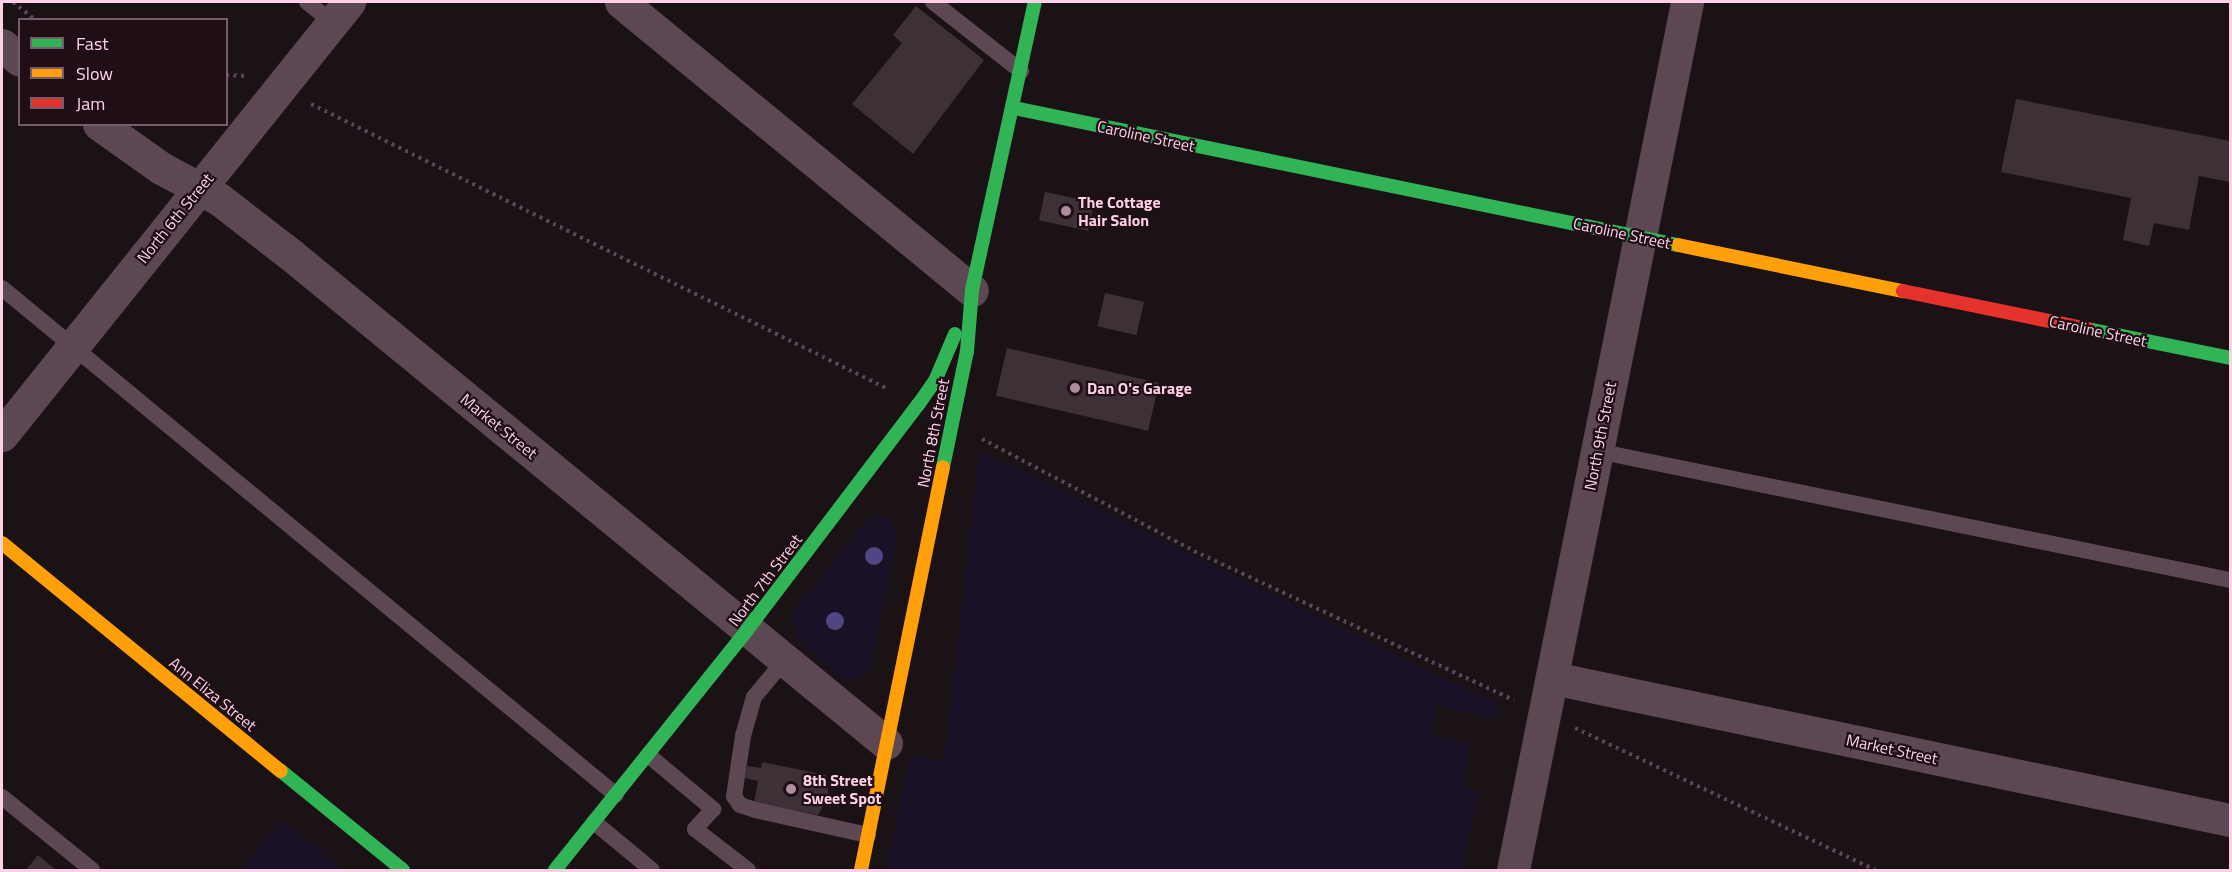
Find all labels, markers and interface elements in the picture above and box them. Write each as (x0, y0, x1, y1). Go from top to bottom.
legend (18, 18, 228, 126)
text: Fast (76, 30, 109, 57)
text: Slow (76, 60, 113, 87)
text: Jam (76, 90, 105, 117)
street label: Caroline Street (1095, 116, 1197, 156)
street label: North 6th Street (133, 169, 217, 267)
place label: The Cottage Hair Salon (1078, 192, 1161, 230)
marker: The Cottage Hair Salon (1059, 204, 1073, 218)
street label: Caroline Street (1571, 213, 1673, 253)
street label: Caroline Street (2047, 311, 2149, 351)
street label: North 8th Street (913, 377, 953, 489)
place label: Dan O's Garage (1087, 378, 1192, 398)
street label: North 9th Street (1580, 380, 1620, 492)
marker: Dan O's Garage (1068, 381, 1082, 395)
street label: Market Street (457, 389, 541, 463)
street label: North 7th Street (724, 530, 806, 630)
street label: Ann Eliza Street (166, 653, 260, 735)
street label: Market Street (1845, 730, 1939, 768)
place label: 8th Street Sweet Spot (803, 770, 881, 808)
marker: 8th Street Sweet Spot (784, 782, 798, 796)

